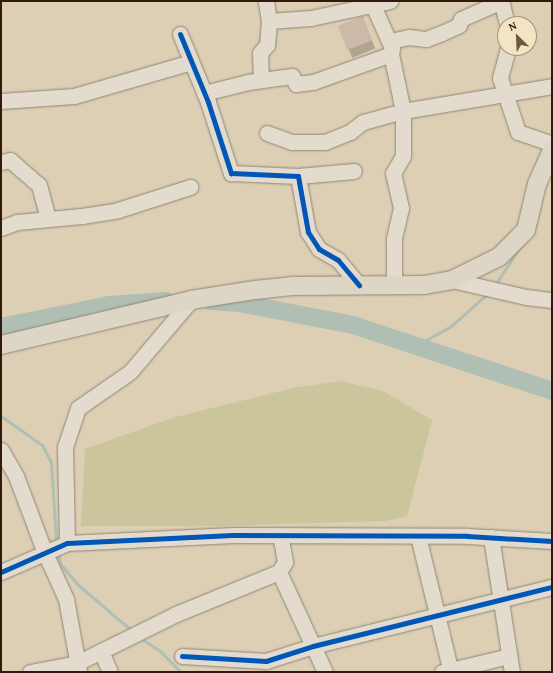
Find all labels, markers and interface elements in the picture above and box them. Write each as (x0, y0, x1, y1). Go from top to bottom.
north arrow (497, 16, 537, 56)
text: N (506, 17, 519, 35)

